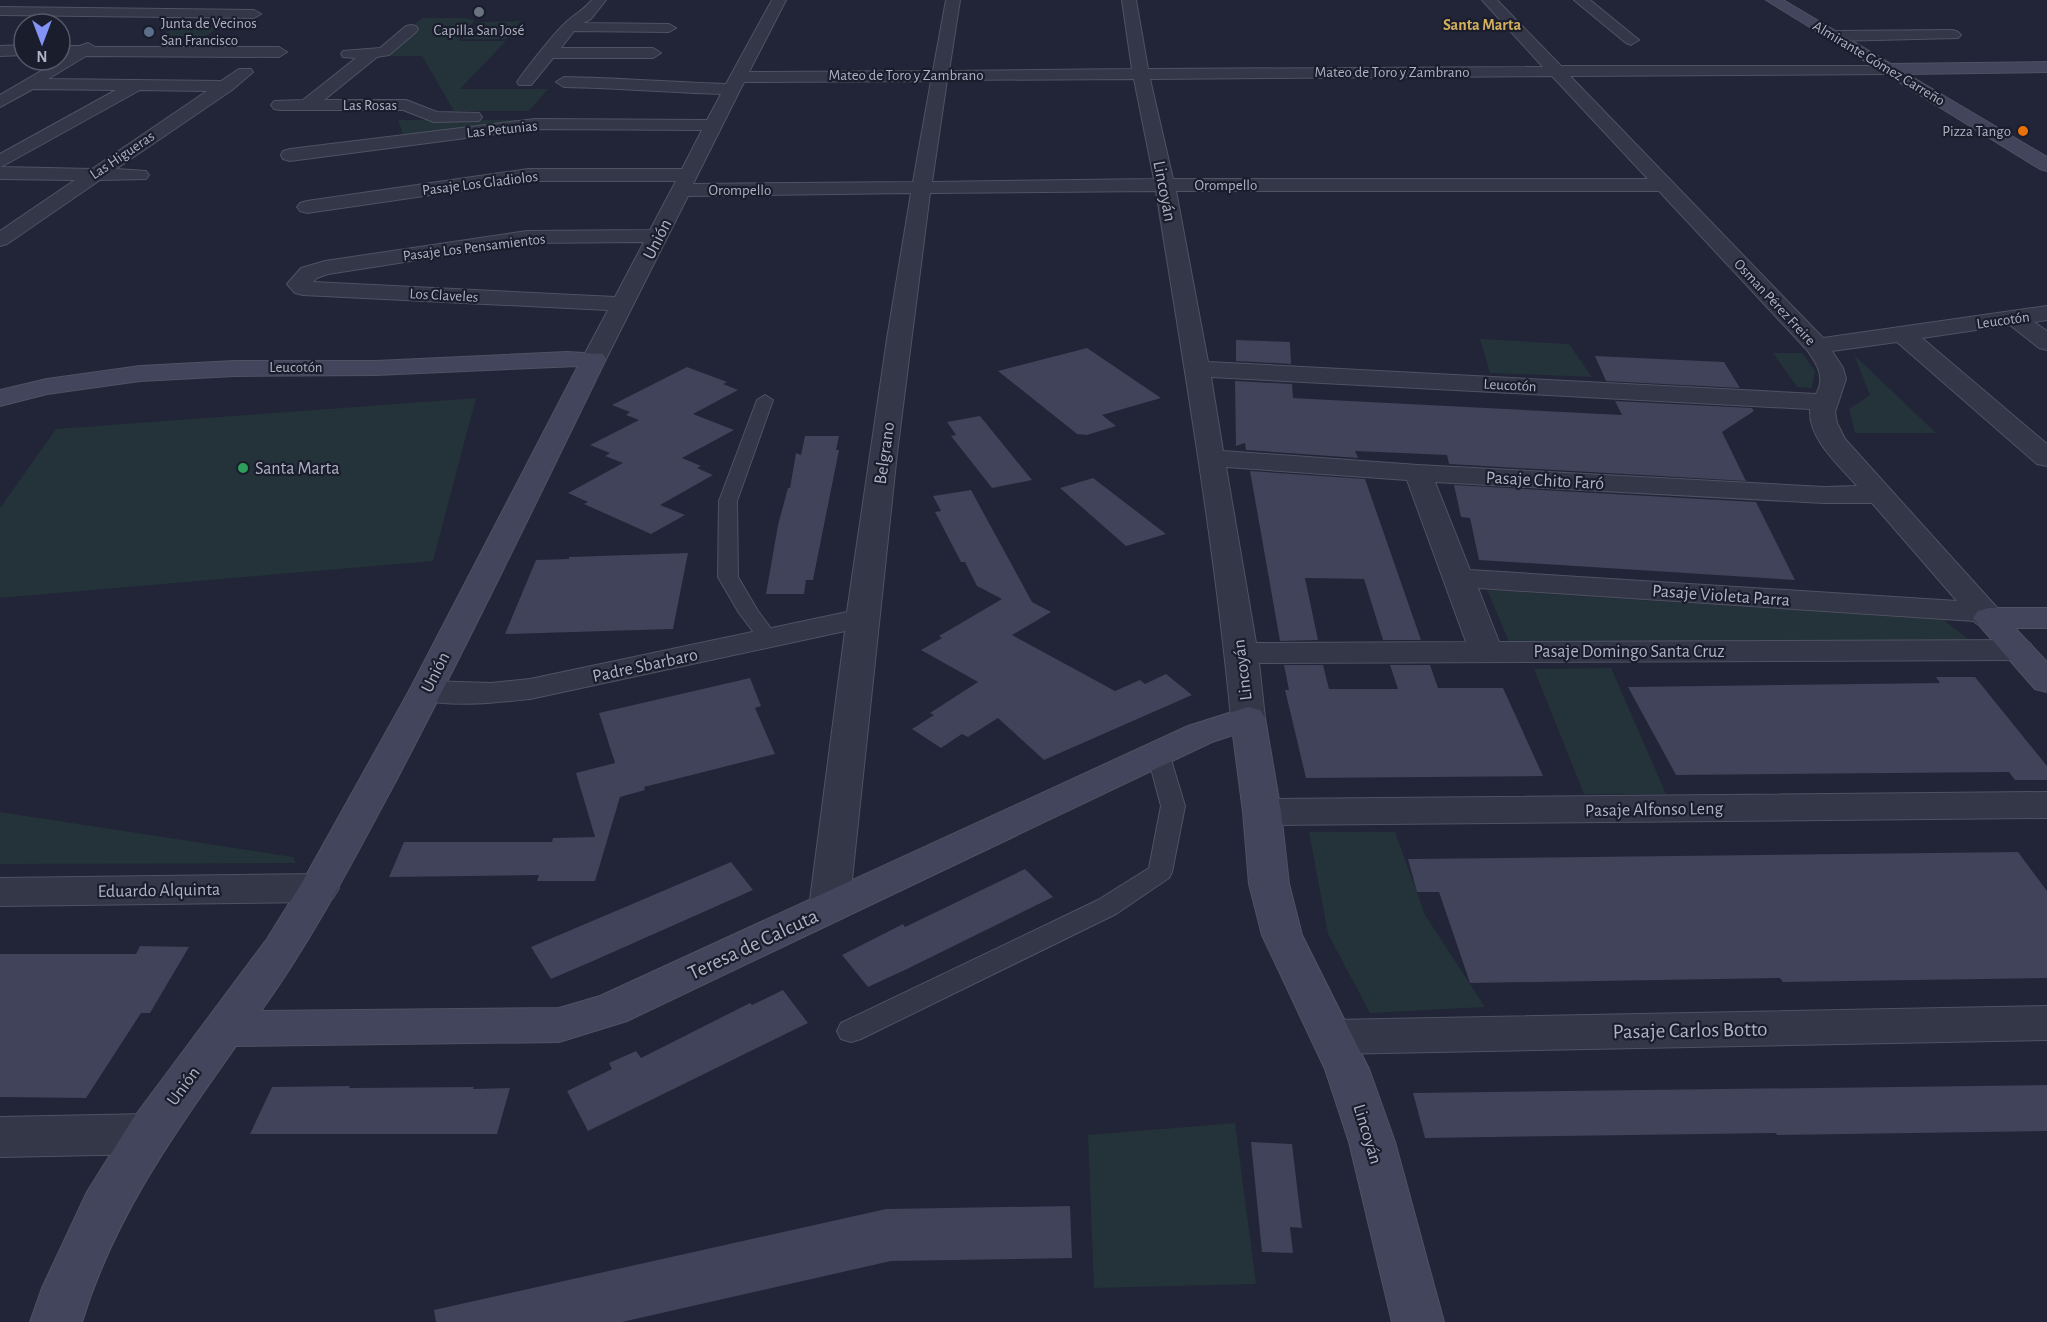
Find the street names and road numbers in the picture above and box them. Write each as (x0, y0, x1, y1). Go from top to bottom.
street label: Almirante Gómez Carreño (1810, 18, 1947, 109)
street label: Mateo de Toro y Zambrano (1314, 65, 1470, 80)
street label: Mateo de Toro y Zambrano (828, 68, 984, 83)
street label: Las Rosas (343, 98, 397, 113)
street label: Las Petunias (466, 118, 538, 141)
street label: Las Higueras (87, 128, 157, 182)
street label: Lincoyán (1149, 159, 1179, 223)
street label: Pasaje Los Gladiolos (421, 169, 539, 198)
street label: Orompello (1195, 178, 1257, 193)
street label: Orompello (709, 183, 771, 198)
street label: Unión (640, 216, 676, 262)
street label: Pasaje Los Pensamientos (402, 231, 546, 264)
street label: Osman Pérez Freire (1731, 256, 1818, 348)
street label: Los Claveles (409, 286, 479, 305)
street label: Leucotón (1976, 309, 2030, 332)
street label: Leucotón (269, 360, 323, 375)
street label: Leucotón (1483, 377, 1537, 394)
street label: Belgrano (872, 421, 898, 486)
street label: Pasaje Chito Faró (1485, 469, 1605, 493)
street label: Pasaje Violeta Parra (1651, 582, 1790, 610)
street label: Lincoyán (1230, 638, 1256, 701)
street label: Pasaje Domingo Santa Cruz (1533, 643, 1725, 661)
street label: Padre Sbarbaro (591, 646, 700, 686)
street label: Unión (418, 649, 454, 695)
street label: Pasaje Alfonso Leng (1585, 800, 1723, 820)
street label: Eduardo Alquinta (98, 881, 221, 901)
street label: Teresa de Calcuta (685, 905, 822, 984)
street label: Pasaje Carlos Botto (1612, 1019, 1768, 1042)
street label: Unión (164, 1064, 204, 1109)
street label: Lincoyán (1349, 1102, 1385, 1166)

